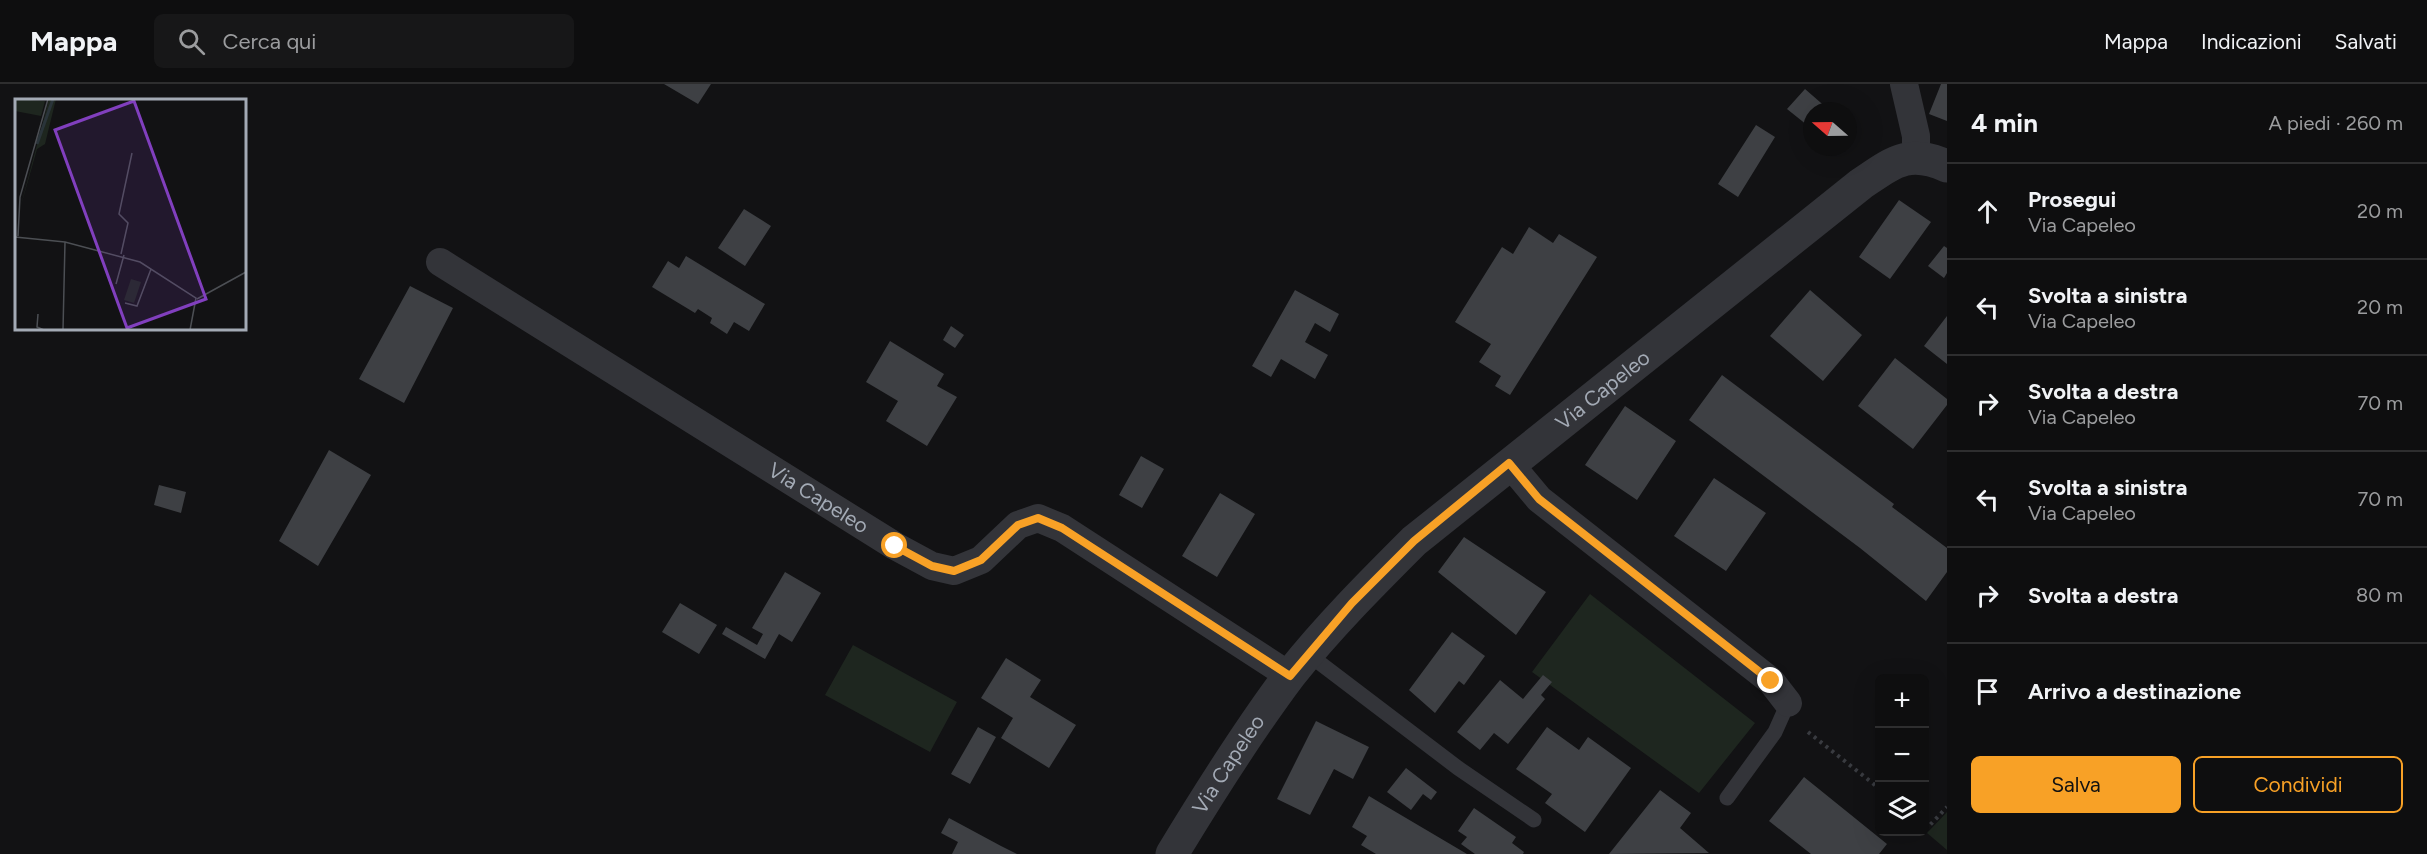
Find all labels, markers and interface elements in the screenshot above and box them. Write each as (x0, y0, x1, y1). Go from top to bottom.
search box (154, 14, 574, 68)
text: Mappa (30, 24, 118, 58)
icon: search (175, 25, 208, 58)
text: Cerca qui (223, 28, 316, 55)
text: Mappa (2104, 29, 2168, 54)
text: Indicazioni (2201, 29, 2302, 54)
text: Salvati (2335, 29, 2397, 54)
inset map (15, 99, 246, 330)
north arrow (1803, 102, 1857, 156)
text: 4 min (1971, 107, 2038, 139)
text: A piedi · 260 m (2269, 111, 2403, 135)
text: Prosegui (2028, 186, 2116, 213)
icon: ahead (1971, 195, 2004, 228)
text: 20 m (2357, 199, 2403, 223)
text: Via Capeleo (2028, 213, 2136, 237)
text: Svolta a sinistra (2028, 282, 2187, 309)
icon: left (1971, 291, 2004, 324)
text: 20 m (2357, 295, 2403, 319)
text: Via Capeleo (2028, 309, 2136, 333)
street label: Via Capeleo (1551, 345, 1655, 435)
text: Svolta a destra (2028, 378, 2178, 405)
icon: right (1971, 387, 2004, 420)
text: 70 m (2357, 391, 2403, 415)
text: Via Capeleo (2028, 405, 2136, 429)
street label: Via Capeleo (764, 457, 873, 538)
text: Svolta a sinistra (2028, 474, 2187, 501)
icon: left (1971, 483, 2004, 516)
text: 70 m (2357, 487, 2403, 511)
text: Via Capeleo (2028, 501, 2136, 525)
route start (881, 532, 907, 558)
icon: right (1971, 579, 2004, 612)
text: Svolta a destra (2028, 582, 2178, 609)
text: 80 m (2356, 583, 2403, 607)
route end (1757, 667, 1783, 693)
map controls (1875, 674, 1929, 836)
button: + (1875, 674, 1929, 728)
icon: arrive (1971, 675, 2004, 708)
text: Arrivo a destinazione (2028, 678, 2241, 705)
street label: Via Capeleo (1187, 710, 1270, 818)
button: − (1875, 728, 1929, 782)
button: Salva (1971, 756, 2181, 813)
button: Condividi (2193, 756, 2403, 813)
button: layers (1875, 782, 1929, 836)

